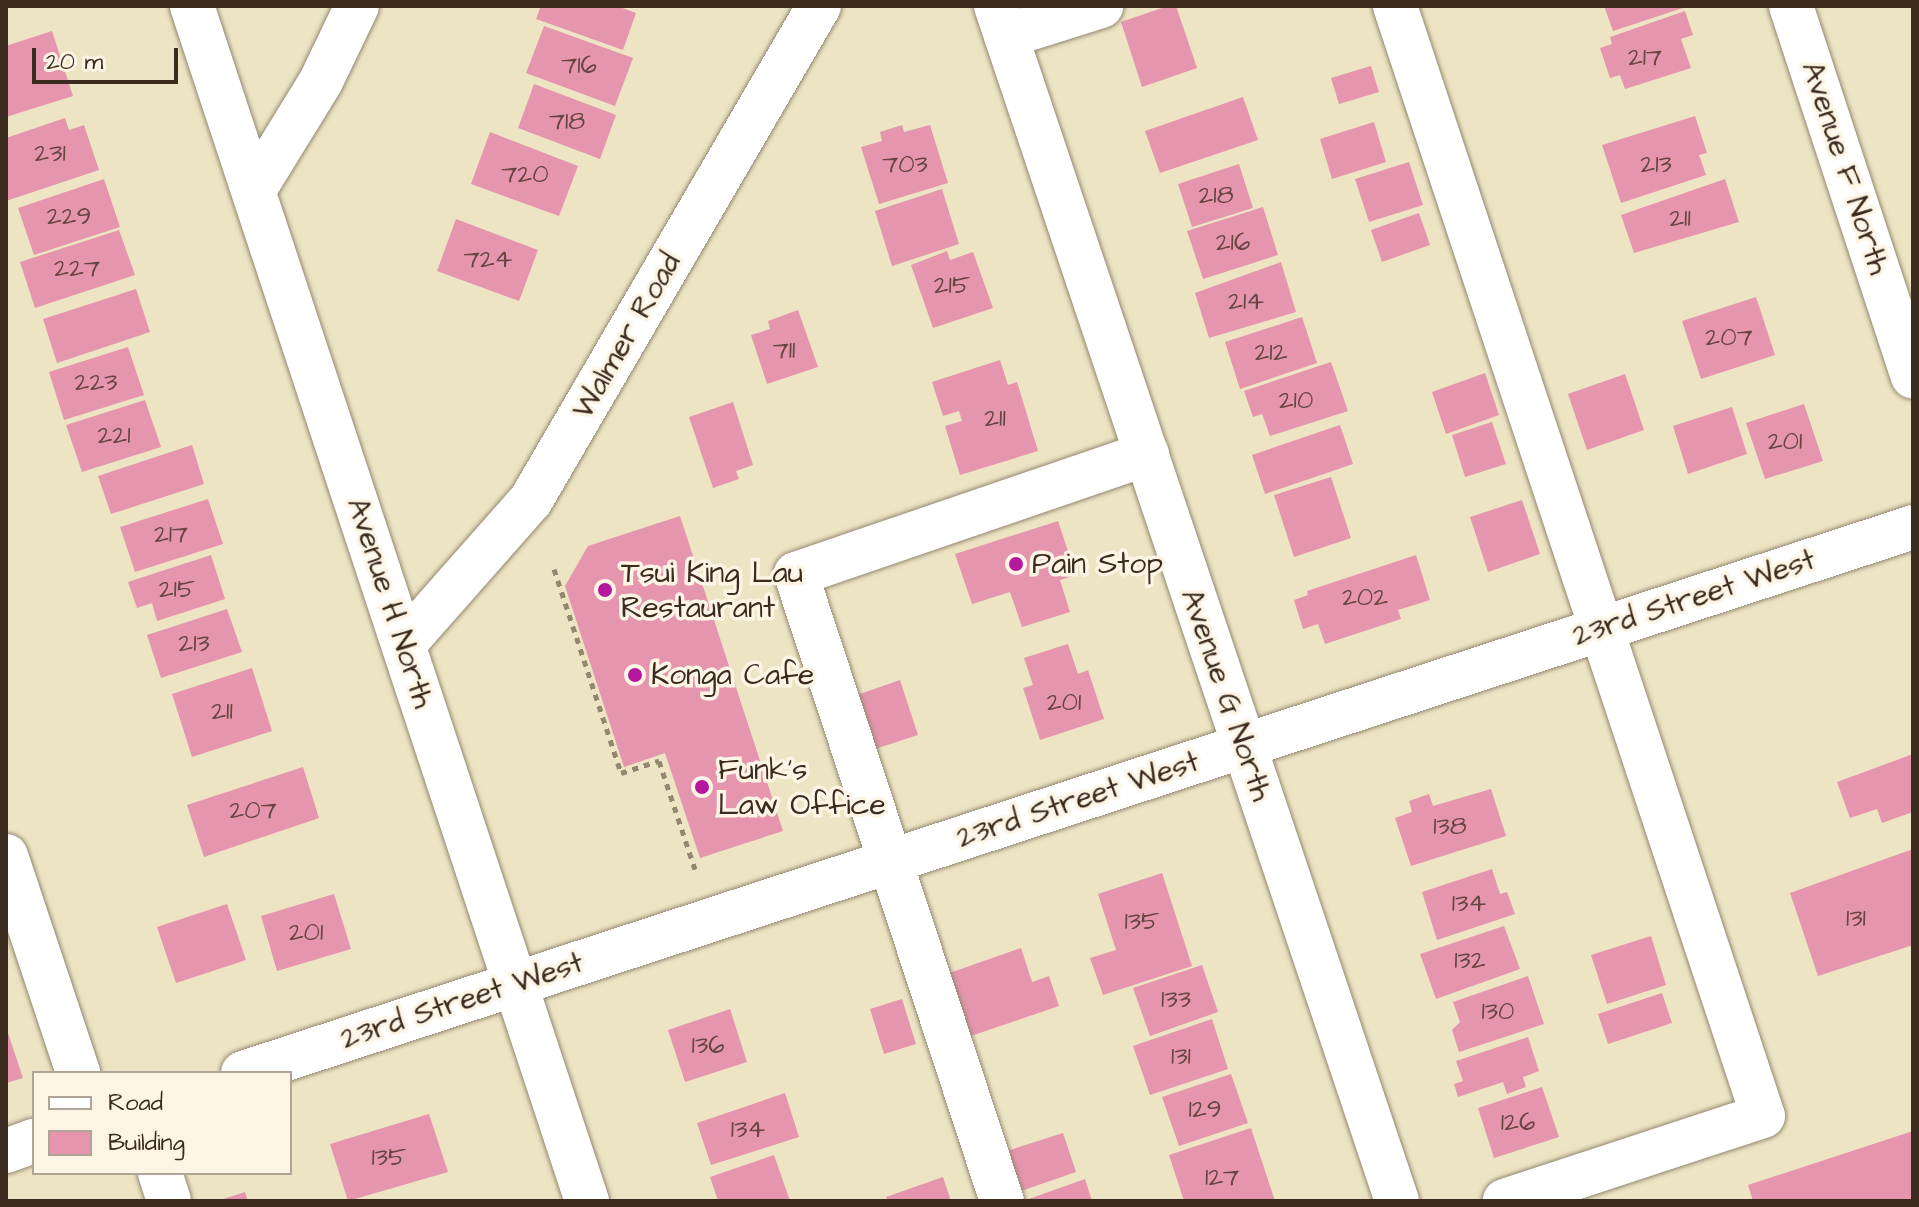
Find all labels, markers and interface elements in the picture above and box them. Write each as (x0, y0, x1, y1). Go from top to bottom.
scale bar (36, 32, 182, 82)
house number: 217 (1628, 42, 1662, 74)
text: 20 m (46, 45, 103, 79)
house number: 716 (561, 50, 597, 82)
street label: Avenue F North (1794, 57, 1896, 279)
house number: 718 (549, 106, 585, 138)
house number: 231 (34, 138, 66, 170)
house number: 703 (882, 149, 928, 181)
house number: 213 (1640, 149, 1672, 181)
house number: 720 (501, 159, 549, 191)
house number: 218 (1198, 180, 1234, 212)
house number: 229 (47, 201, 91, 233)
house number: 211 (1669, 203, 1691, 235)
house number: 216 (1216, 227, 1250, 259)
house number: 724 (464, 244, 512, 276)
street label: Walmer Road (565, 247, 689, 425)
house number: 227 (54, 253, 100, 285)
house number: 215 (934, 270, 970, 302)
house number: 214 (1228, 286, 1264, 318)
house number: 207 (1705, 322, 1753, 354)
house number: 711 (773, 335, 795, 367)
house number: 212 (1254, 337, 1288, 369)
house number: 223 (75, 367, 117, 399)
house number: 210 (1279, 385, 1313, 417)
house number: 211 (984, 403, 1006, 435)
house number: 221 (97, 420, 131, 452)
house number: 201 (1768, 426, 1802, 458)
street label: Avenue H North (339, 493, 441, 713)
house number: 217 (154, 519, 188, 551)
street label: 23rd Street West (1568, 542, 1820, 654)
place label: Pain Stop (1032, 546, 1163, 582)
place label: Tsui King Lau Restaurant (621, 555, 803, 626)
marker: Pain Stop (1007, 555, 1025, 573)
house number: 215 (159, 574, 195, 606)
marker: Tsui King Lau Restaurant (596, 581, 614, 599)
house number: 202 (1342, 582, 1388, 614)
street label: Avenue G North (1173, 584, 1279, 806)
house number: 213 (178, 628, 210, 660)
place label: Konga Cafe (651, 657, 814, 693)
marker: Konga Cafe (626, 666, 644, 684)
house number: 201 (1047, 687, 1081, 719)
house number: 211 (211, 696, 233, 728)
street label: 23rd Street West (952, 744, 1204, 856)
place label: Funk's Law Office (718, 752, 886, 822)
marker: Funk's Law Office (693, 778, 711, 796)
house number: 207 (229, 795, 277, 827)
house number: 138 (1433, 811, 1467, 843)
house number: 134 (1452, 888, 1486, 920)
house number: 131 (1846, 903, 1866, 935)
house number: 135 (1125, 906, 1159, 938)
house number: 201 (289, 917, 323, 949)
street label: 23rd Street West (336, 945, 588, 1057)
house number: 132 (1454, 945, 1486, 977)
house number: 133 (1161, 984, 1191, 1016)
house number: 130 (1482, 996, 1514, 1028)
house number: 136 (692, 1030, 724, 1062)
house number: 131 (1171, 1041, 1191, 1073)
legend (32, 1071, 292, 1175)
text: Road (108, 1086, 163, 1120)
house number: 129 (1188, 1094, 1222, 1126)
house number: 126 (1501, 1107, 1535, 1139)
house number: 134 (731, 1114, 765, 1146)
text: Building (108, 1126, 185, 1160)
house number: 135 (372, 1142, 406, 1174)
house number: 127 (1205, 1162, 1239, 1194)

